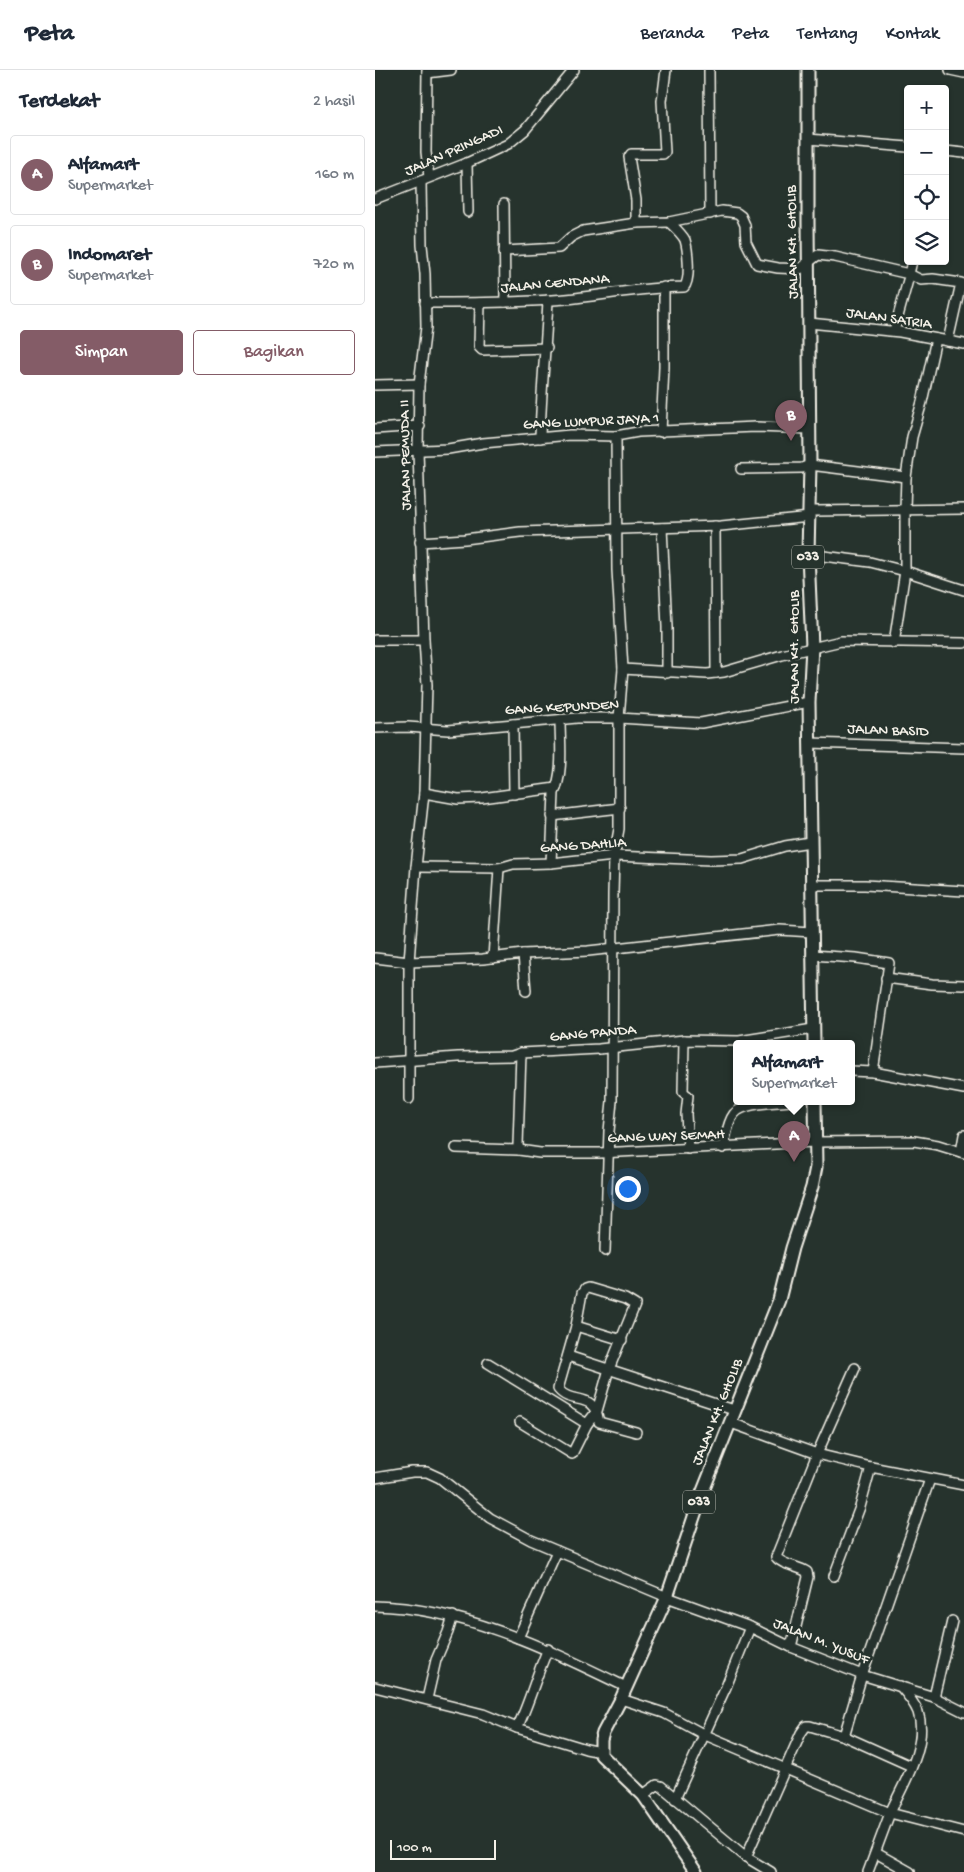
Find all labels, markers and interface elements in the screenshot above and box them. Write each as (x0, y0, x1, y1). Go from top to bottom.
text: Peta (25, 20, 74, 49)
text: Beranda (640, 24, 704, 45)
text: Peta (732, 24, 769, 45)
text: Tentang (797, 24, 858, 45)
text: Kontak (886, 24, 939, 45)
map controls (904, 85, 949, 265)
button: + (904, 85, 949, 130)
text: Terdekat (20, 90, 99, 115)
text: 2 hasil (313, 93, 355, 112)
street label: JALAN PRINGADI (402, 121, 506, 181)
button: − (904, 130, 949, 175)
text: Alfamart (68, 154, 138, 177)
text: A (32, 166, 42, 185)
text: 160 m (315, 166, 354, 185)
button: locate (904, 175, 949, 220)
text: Supermarket (68, 177, 153, 196)
street label: JALAN KH. GHOLIB (783, 185, 803, 299)
button: layers (904, 220, 949, 265)
text: Indomaret (68, 244, 151, 267)
text: B (33, 256, 41, 275)
text: 720 m (314, 256, 354, 275)
text: Supermarket (68, 267, 153, 286)
street label: JALAN CENDANA (500, 270, 611, 298)
street label: JALAN SATRIA (845, 304, 934, 334)
button: Simpan (20, 330, 183, 375)
button: Bagikan (193, 330, 355, 375)
street label: JALAN PEMUDA II (396, 400, 416, 510)
pin: B (775, 400, 807, 441)
street label: GANG LUMPUR JAYA 1 (523, 409, 659, 435)
road number: 033 (792, 546, 824, 568)
street label: JALAN KH. GHOLIB (786, 590, 804, 704)
street label: GANG KEPUNDEN (504, 696, 620, 720)
street label: JALAN BASID (847, 721, 929, 741)
street label: GANG DAHLIA (539, 834, 628, 858)
street label: GANG PANDA (549, 1021, 638, 1047)
popup (733, 1040, 855, 1105)
text: Alfamart (752, 1052, 822, 1075)
text: Supermarket (752, 1075, 836, 1094)
pin: A (778, 1121, 810, 1162)
street label: GANG WAY SEMAH (607, 1126, 725, 1148)
your location (615, 1176, 641, 1202)
street label: JALAN KH. GHOLIB (688, 1356, 748, 1468)
road number: 033 (683, 1490, 715, 1514)
street label: JALAN M. YUSUF (770, 1615, 873, 1670)
scale bar (390, 1837, 496, 1860)
text: 100 m (397, 1840, 432, 1857)

